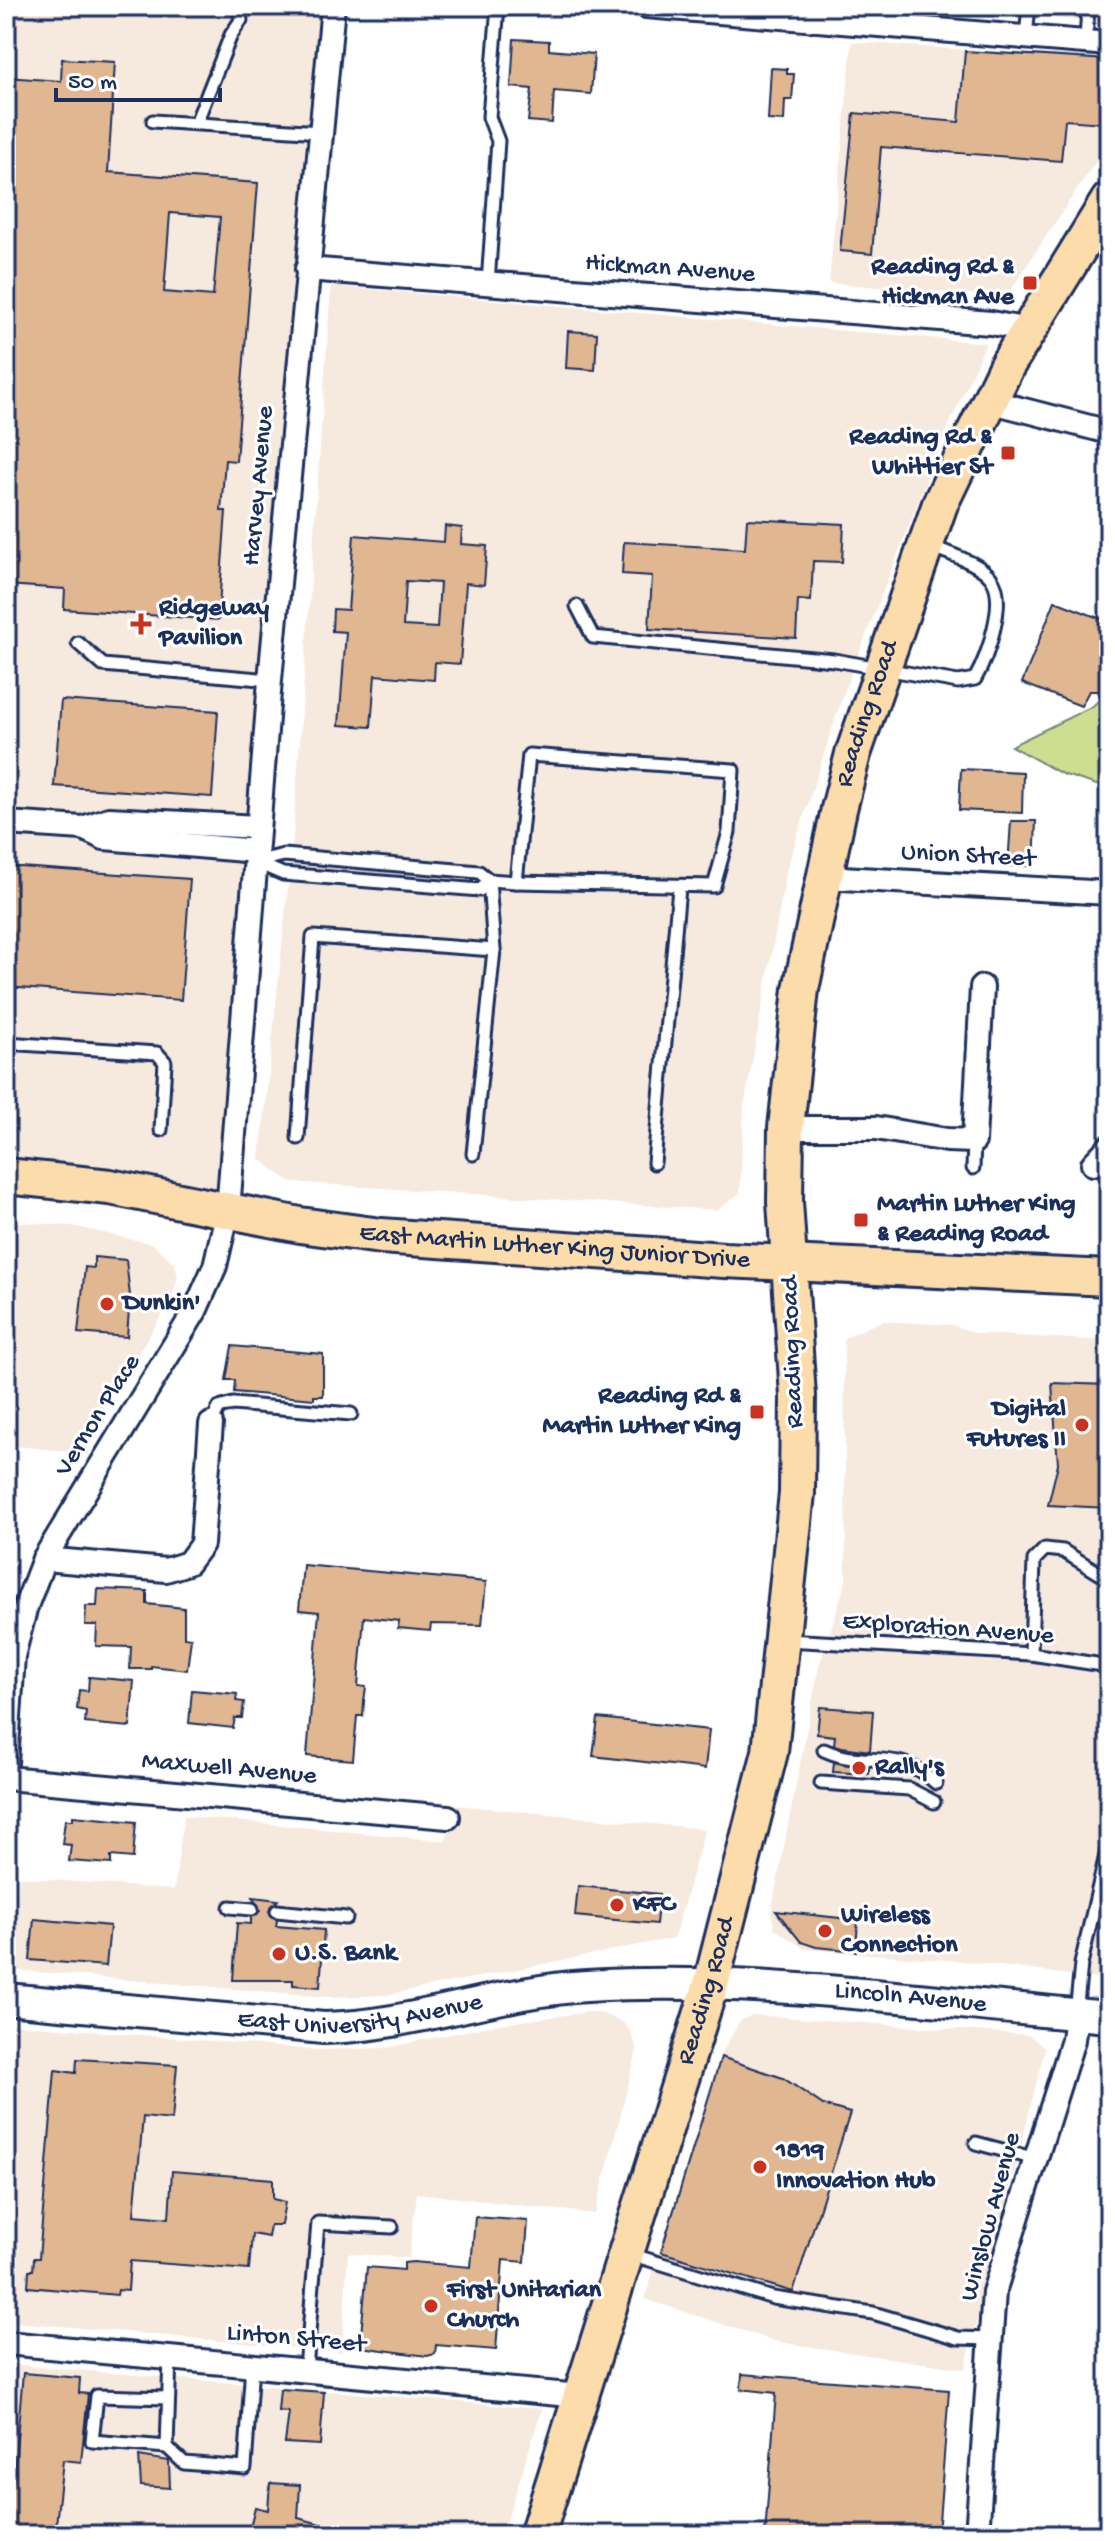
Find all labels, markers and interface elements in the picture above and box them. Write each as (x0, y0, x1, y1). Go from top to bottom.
scale bar (56, 52, 220, 102)
text: 50 m (68, 69, 117, 98)
street label: Hickman Avenue (584, 249, 757, 291)
place label: Reading Rd & Hickman Ave (870, 253, 1016, 314)
marker: Reading Rd & Hickman Ave (1021, 274, 1039, 292)
street label: Harvey Avenue (238, 404, 282, 567)
place label: Reading Rd & Whittier St (848, 423, 994, 484)
marker: Reading Rd & Whittier St (999, 444, 1017, 462)
place label: Ridgeway Pavilion (157, 594, 269, 655)
marker: Ridgeway Pavilion (130, 613, 152, 635)
street label: Reading Road (830, 635, 907, 791)
street label: Union Street (900, 838, 1038, 876)
place label: Martin Luther King & Reading Road (877, 1190, 1076, 1251)
marker: Martin Luther King & Reading Road (852, 1211, 870, 1229)
street label: East Martin Luther King Junior Drive (357, 1218, 751, 1277)
street label: Reading Road (776, 1274, 812, 1429)
place label: Dunkin' (121, 1289, 201, 1320)
marker: Dunkin' (98, 1295, 116, 1313)
street label: Vernon Place (49, 1349, 149, 1484)
place label: Reading Rd & Martin Luther King (542, 1382, 742, 1443)
place label: Digital Futures II (966, 1395, 1066, 1456)
marker: Reading Rd & Martin Luther King (748, 1403, 766, 1421)
marker: Digital Futures II (1073, 1416, 1091, 1434)
street label: Exploration Avenue (841, 1607, 1055, 1653)
street label: Maxwell Avenue (140, 1747, 318, 1793)
place label: Rally's (874, 1753, 945, 1784)
marker: Rally's (850, 1759, 868, 1777)
place label: KFC (632, 1890, 678, 1921)
marker: KFC (608, 1896, 626, 1914)
place label: Wireless Connection (840, 1901, 958, 1962)
street label: Reading Road (671, 1912, 743, 2069)
marker: Wireless Connection (816, 1922, 834, 1940)
place label: U.S. Bank (295, 1939, 400, 1970)
marker: U.S. Bank (270, 1945, 288, 1963)
street label: Lincoln Avenue (833, 1976, 988, 2021)
street label: East University Avenue (236, 1987, 486, 2044)
street label: Winslow Avenue (955, 2129, 1030, 2305)
place label: 1819 Innovation Hub (775, 2137, 936, 2198)
marker: 1819 Innovation Hub (751, 2158, 769, 2176)
place label: First Unitarian Church (446, 2276, 602, 2337)
marker: First Unitarian Church (422, 2297, 440, 2315)
street label: Linton Street (225, 2318, 369, 2362)

